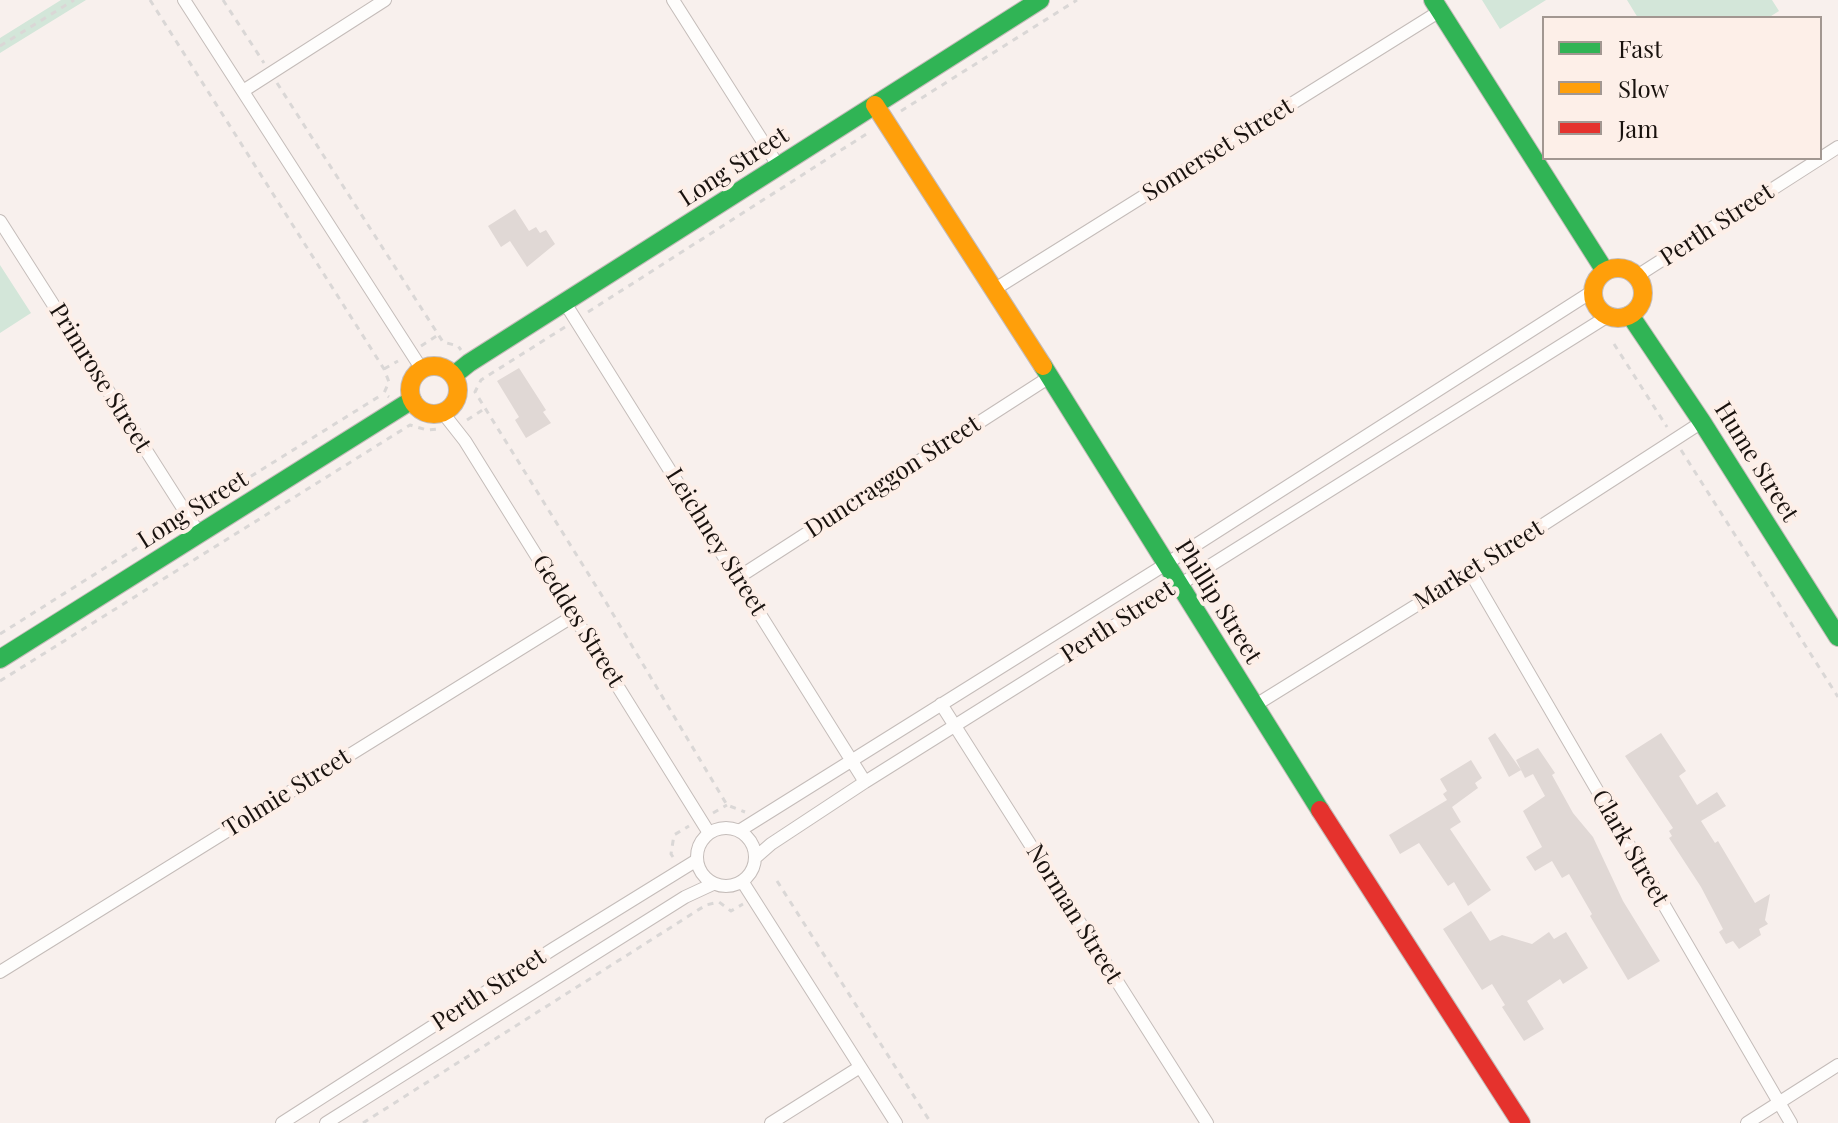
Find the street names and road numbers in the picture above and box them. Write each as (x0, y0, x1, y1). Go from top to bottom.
street label: Somerset Street (1137, 92, 1299, 208)
street label: Long Street (674, 121, 794, 213)
street label: Perth Street (1655, 178, 1779, 272)
street label: Primrose Street (43, 298, 157, 458)
street label: Hume Street (1708, 397, 1804, 527)
street label: Duncraggon Street (800, 410, 986, 544)
street label: Leichney Street (659, 463, 773, 621)
street label: Long Street (133, 465, 253, 555)
street label: Market Street (1409, 514, 1549, 616)
street label: Phillip Street (1169, 535, 1267, 669)
street label: Geddes Street (526, 550, 630, 692)
street label: Perth Street (1056, 575, 1180, 669)
street label: Tolmie Street (218, 742, 356, 844)
street label: Clark Street (1585, 785, 1675, 911)
street label: Norman Street (1020, 839, 1128, 989)
street label: Perth Street (427, 943, 551, 1037)

